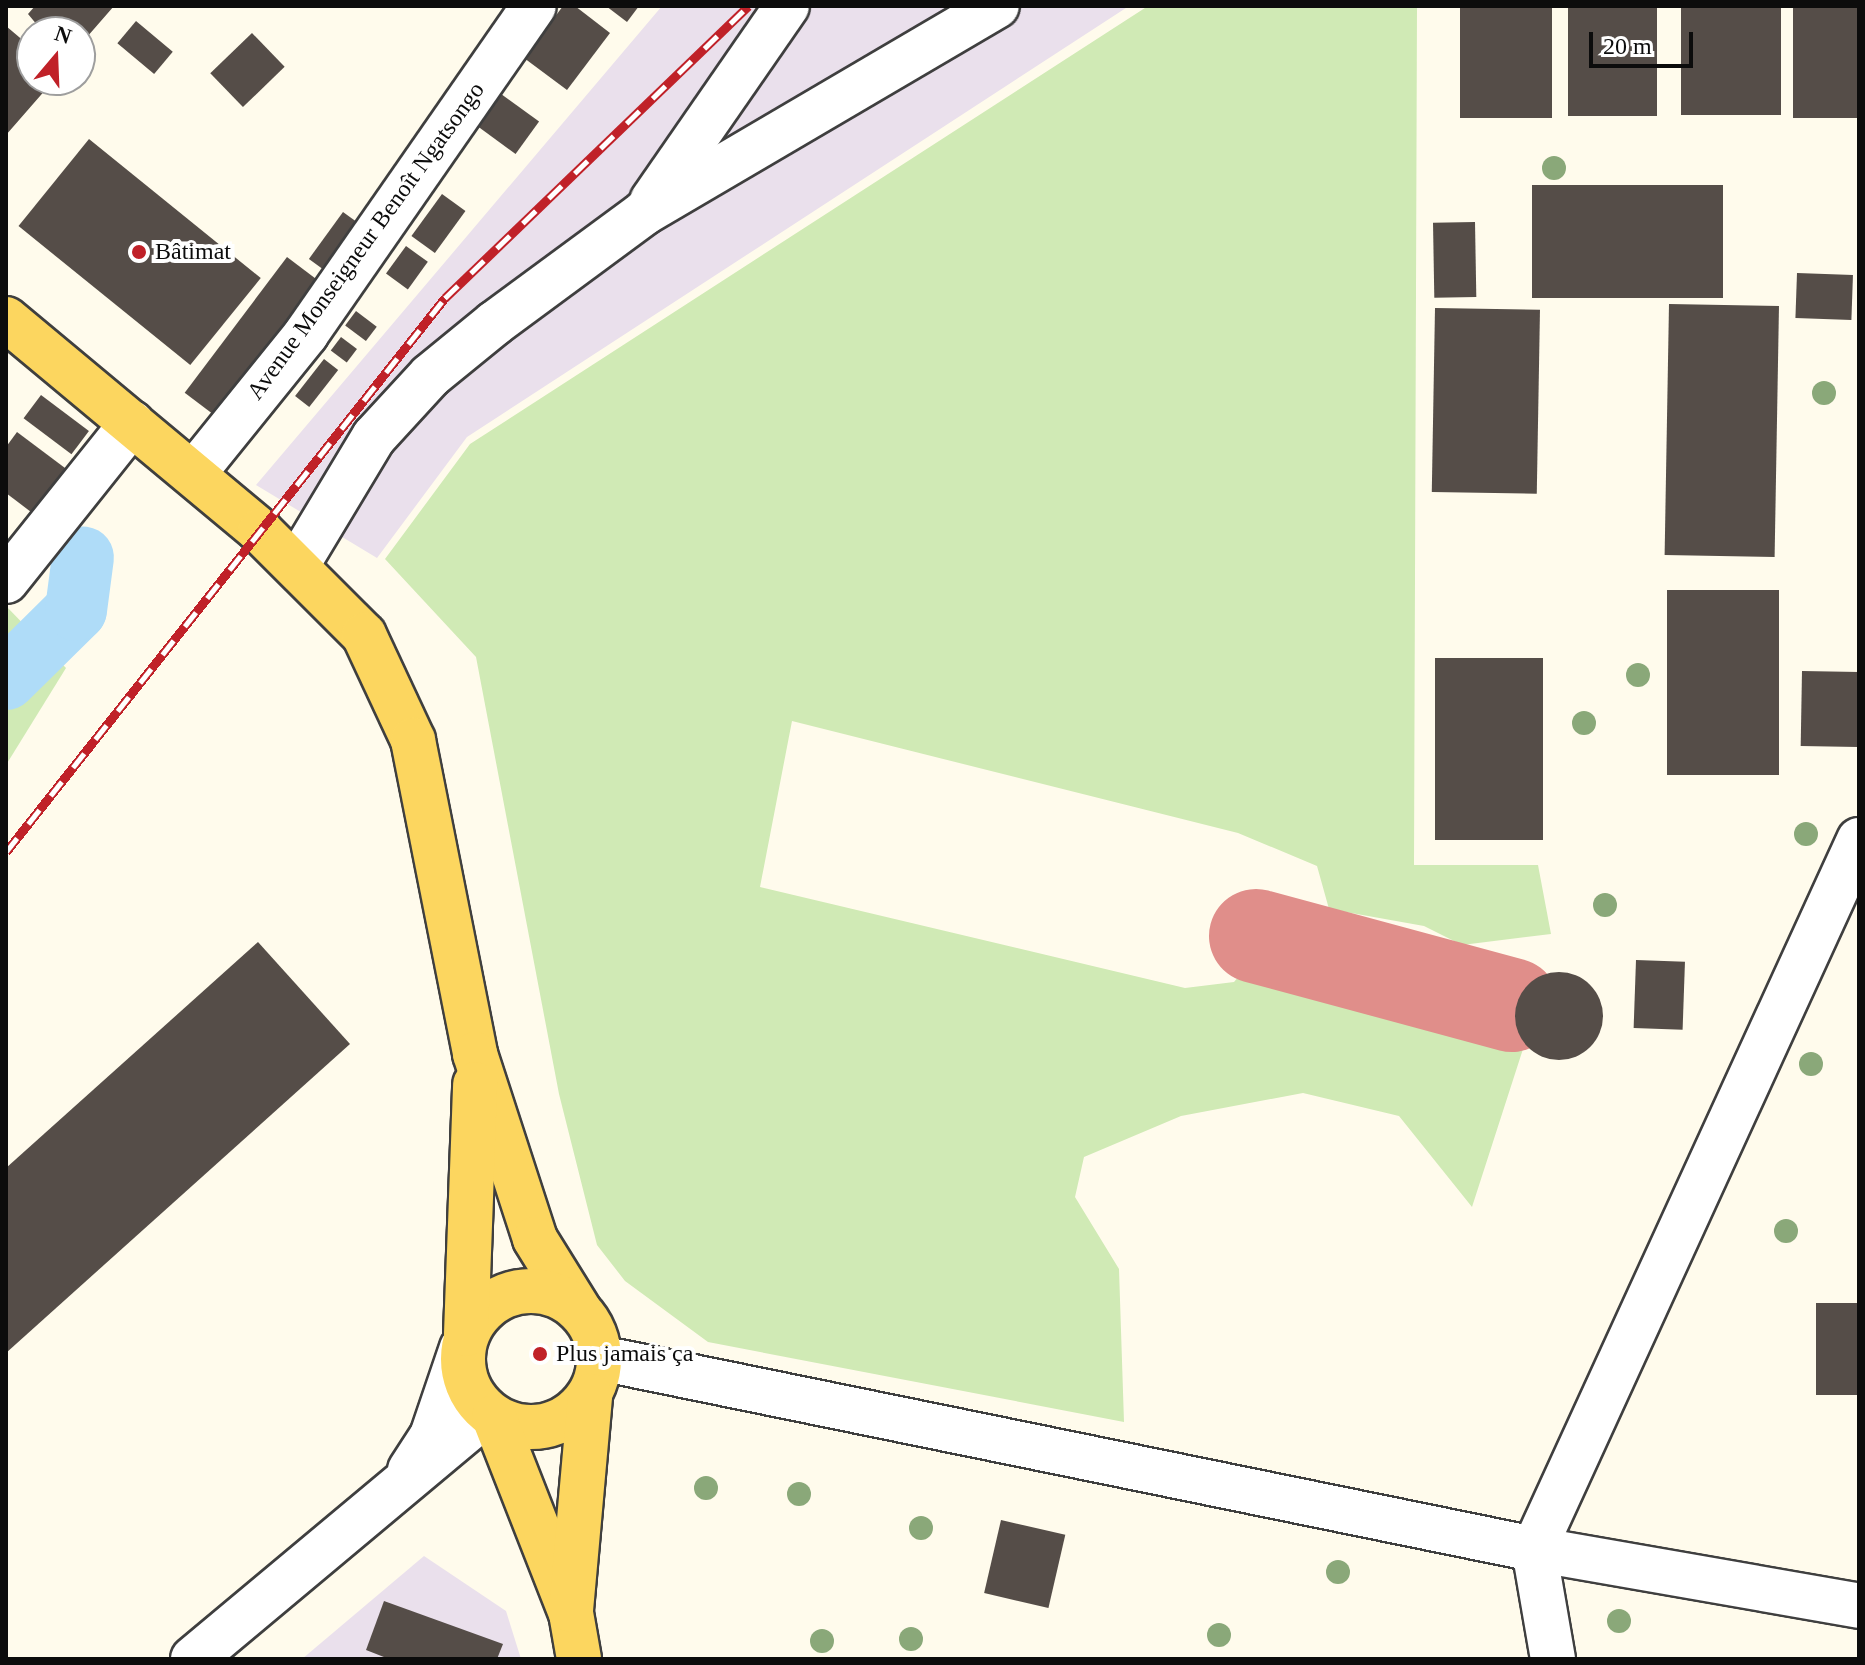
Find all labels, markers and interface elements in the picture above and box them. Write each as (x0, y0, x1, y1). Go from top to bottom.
north arrow (16, 16, 96, 96)
scale bar (1593, 16, 1697, 66)
text: N (52, 20, 75, 49)
text: 20 m (1603, 33, 1652, 59)
street label: Avenue Monseigneur Benoît Ngatsongo (241, 77, 491, 405)
place label: Bâtimat (155, 238, 231, 266)
marker: Bâtimat (130, 243, 148, 261)
place label: Plus jamais ça (556, 1340, 693, 1368)
marker: Plus jamais ça (531, 1345, 549, 1363)

